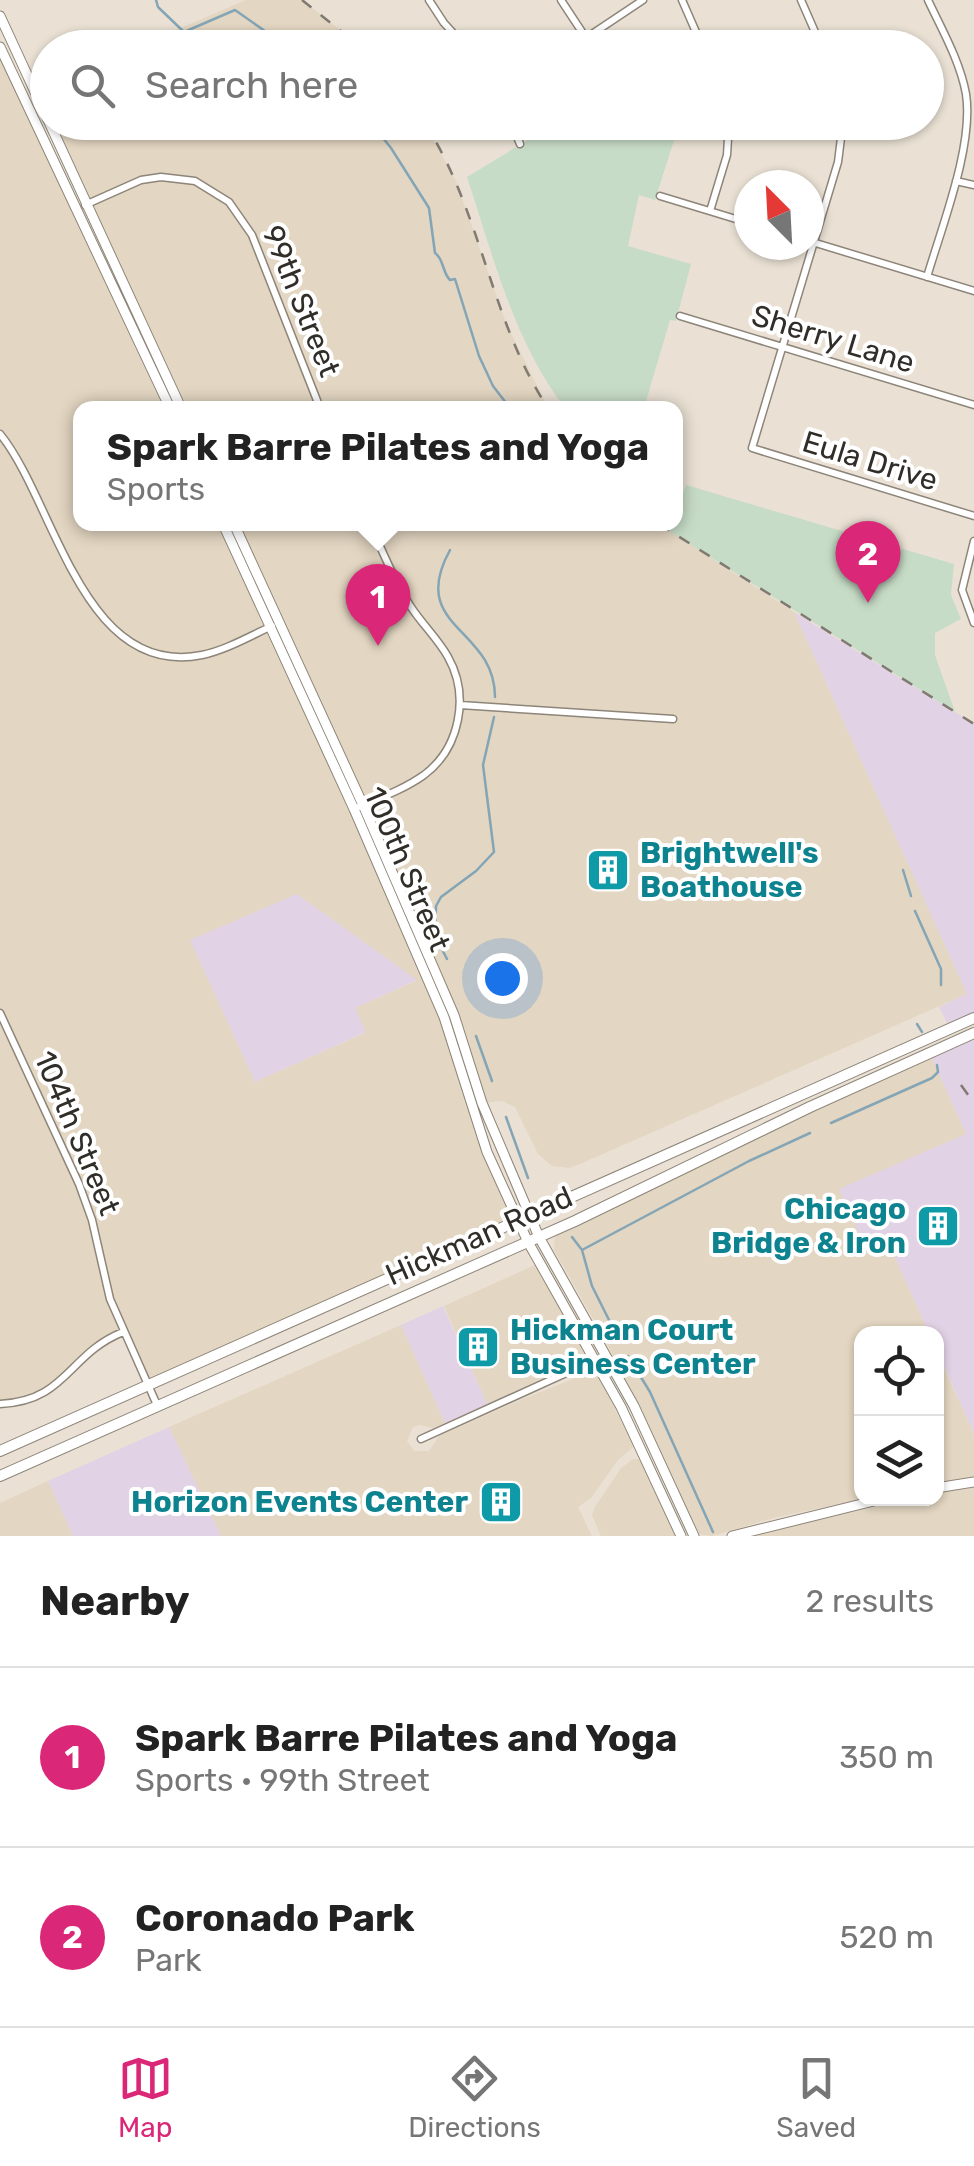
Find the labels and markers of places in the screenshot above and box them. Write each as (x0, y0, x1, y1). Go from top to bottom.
pin: 2 (836, 520, 900, 603)
pin: 1 (346, 564, 410, 646)
place label: Brightwell's Boathouse (640, 835, 819, 905)
building icon: Brightwell's Boathouse (585, 847, 631, 893)
place label: Chicago Bridge & Iron (711, 1191, 906, 1261)
building icon: Chicago Bridge & Iron (915, 1203, 961, 1249)
place label: Hickman Court Business Center (510, 1312, 756, 1382)
building icon: Hickman Court Business Center (455, 1324, 501, 1370)
building icon: Horizon Events Center (478, 1479, 524, 1525)
place label: Horizon Events Center (131, 1484, 468, 1520)

